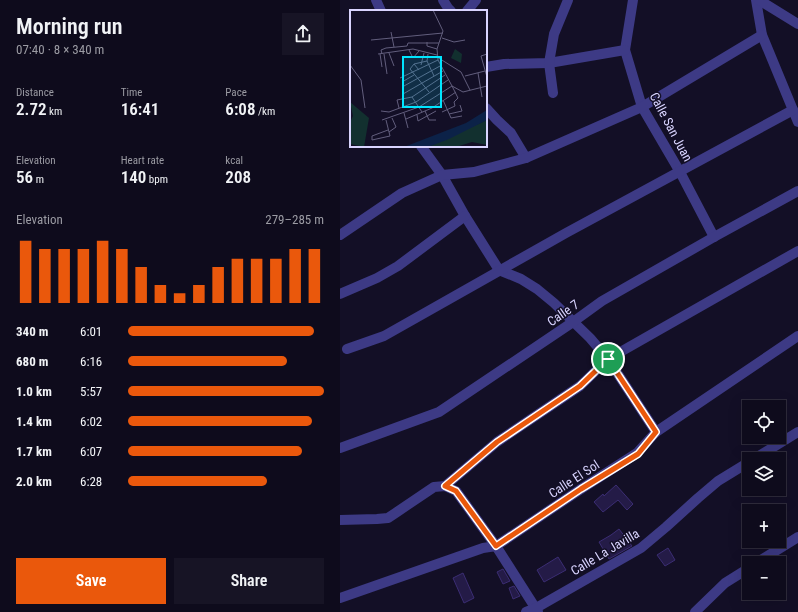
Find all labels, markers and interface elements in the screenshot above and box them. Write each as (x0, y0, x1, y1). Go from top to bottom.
inset map (350, 10, 487, 147)
button: share (282, 13, 324, 55)
text: Morning run (16, 14, 123, 39)
text: 07:40 · 8 × 340 m (16, 42, 104, 57)
text: Distance (16, 86, 54, 99)
text: Time (121, 86, 142, 99)
text: Pace (225, 86, 247, 99)
street label: Calle San Juan (647, 90, 695, 164)
text: 2.72 (16, 99, 47, 119)
text: 16:41 (121, 99, 159, 119)
text: 6:08 (225, 99, 255, 119)
text: km (47, 105, 62, 118)
text: /km (255, 105, 275, 118)
text: Elevation (16, 154, 56, 167)
text: Heart rate (121, 154, 164, 167)
text: kcal (225, 154, 243, 167)
text: 56 (16, 167, 33, 187)
text: 140 (121, 167, 146, 187)
text: 208 (225, 167, 251, 187)
text: m (33, 173, 44, 186)
text: bpm (146, 173, 168, 186)
text: Elevation (16, 212, 63, 227)
text: 279–285 m (265, 212, 324, 227)
street label: Calle 7 (544, 297, 582, 329)
text: 340 m (16, 324, 48, 339)
text: 6:01 (80, 324, 102, 339)
pin (591, 342, 625, 376)
icon: arrive (597, 348, 619, 370)
text: 680 m (16, 354, 48, 369)
text: 6:16 (80, 354, 102, 369)
text: 1.0 km (16, 384, 52, 399)
text: 5:57 (80, 384, 102, 399)
map controls (742, 400, 786, 600)
button: locate (742, 400, 786, 444)
text: 1.4 km (16, 414, 52, 429)
text: 6:02 (80, 414, 102, 429)
text: 1.7 km (16, 444, 52, 459)
text: 6:07 (80, 444, 102, 459)
button: layers (742, 452, 786, 496)
street label: Calle El Sol (546, 457, 602, 501)
text: 2.0 km (16, 474, 52, 489)
text: 6:28 (80, 474, 102, 489)
button: + (742, 504, 786, 548)
street label: Calle La Javilla (568, 526, 642, 578)
button: − (742, 556, 786, 600)
button: Save (16, 558, 166, 604)
button: Share (174, 558, 324, 604)

